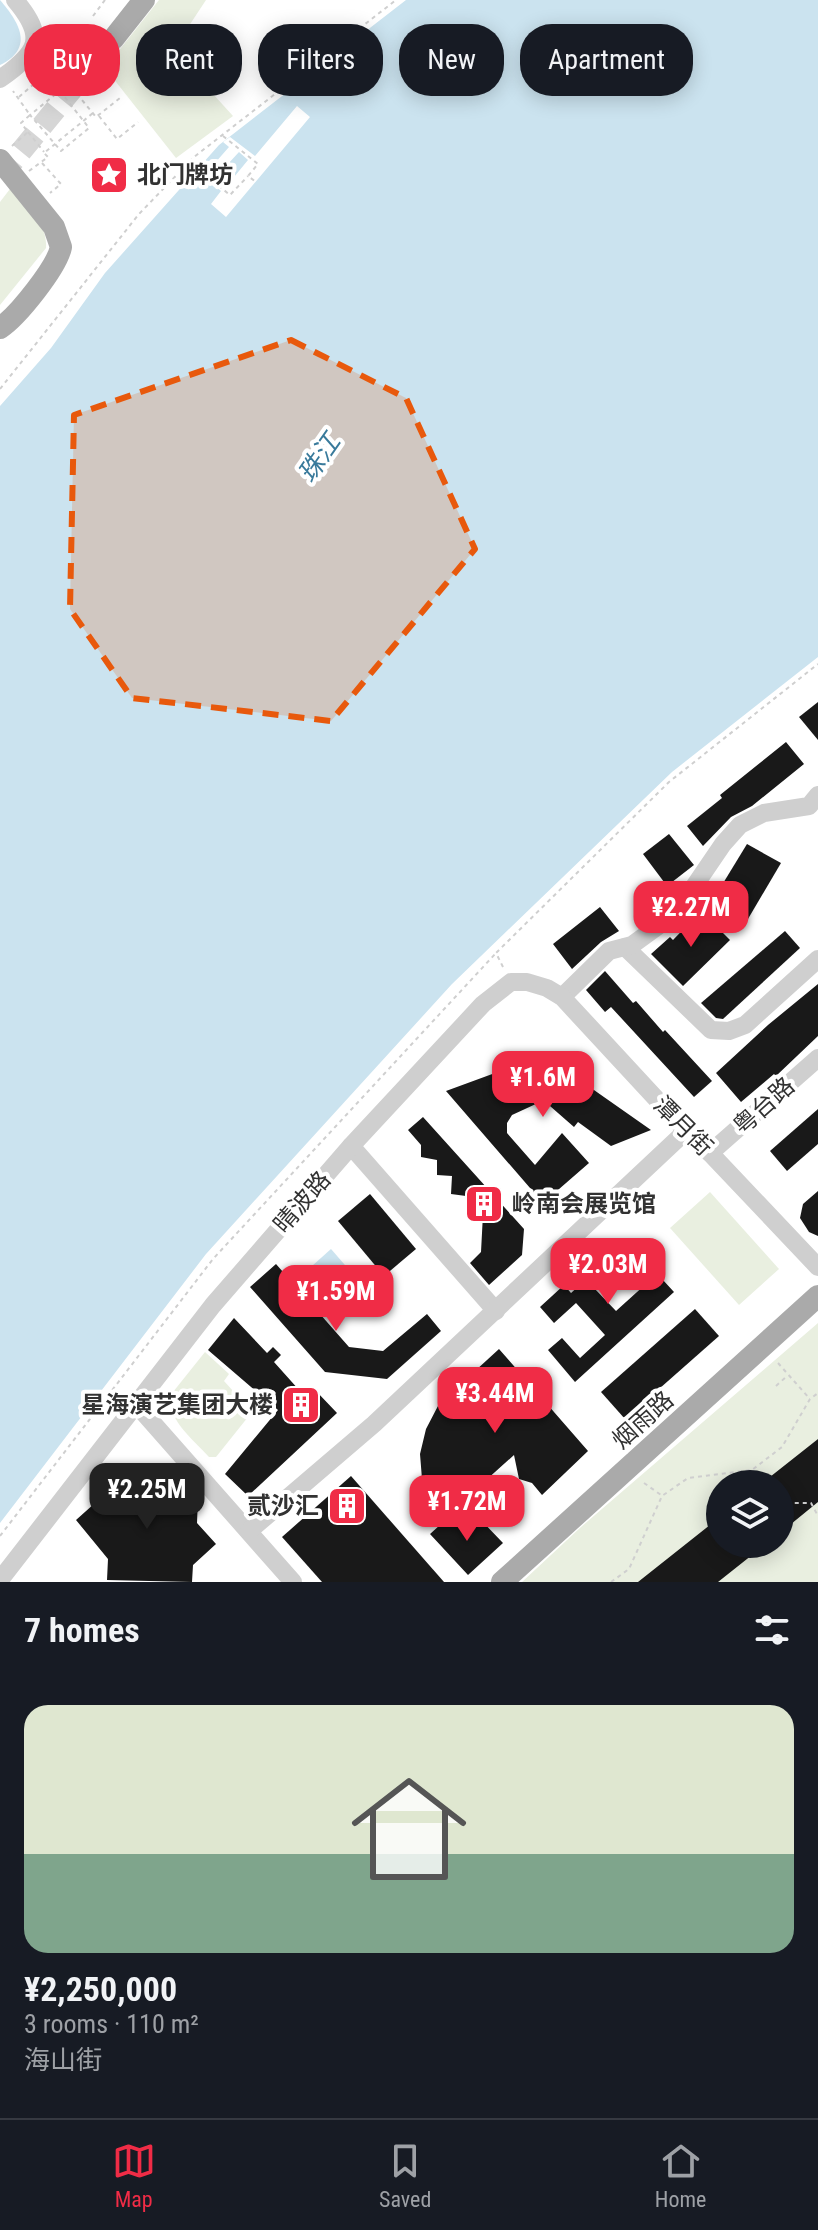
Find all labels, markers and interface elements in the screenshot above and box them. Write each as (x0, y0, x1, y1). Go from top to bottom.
chip: Buy (24, 24, 120, 96)
chip: Rent (136, 24, 242, 96)
chip: Filters (258, 24, 383, 96)
chip: New (399, 24, 504, 96)
chip: Apartment (520, 24, 693, 96)
place icon: 北门牌坊 (88, 154, 130, 196)
place label: 北门牌坊 (137, 161, 233, 189)
water label: 珠江 (292, 426, 348, 488)
pin: ¥2.27M (626, 881, 756, 949)
text: ¥2.27M (651, 892, 731, 922)
pin: ¥1.6M (487, 1051, 599, 1119)
text: ¥1.6M (510, 1062, 576, 1092)
street label: 粤台路 (728, 1072, 800, 1140)
street label: 潭月街 (648, 1091, 718, 1161)
street label: 晴波路 (268, 1166, 336, 1238)
building icon: 岭南会展览馆 (463, 1183, 505, 1225)
place label: 岭南会展览馆 (512, 1190, 656, 1218)
pin: ¥2.03M (543, 1238, 673, 1306)
text: ¥2.03M (568, 1249, 648, 1279)
pin: ¥1.59M (271, 1265, 401, 1333)
text: ¥1.59M (296, 1276, 376, 1306)
pin: ¥3.44M (430, 1367, 560, 1435)
text: ¥3.44M (455, 1378, 535, 1408)
building icon: 星海演艺集团大楼 (280, 1384, 322, 1426)
street label: 烟雨路 (607, 1386, 679, 1454)
place label: 星海演艺集团大楼 (81, 1391, 273, 1419)
pin: ¥2.25M (82, 1463, 212, 1531)
map controls (706, 1470, 794, 1558)
button: layers (706, 1470, 794, 1558)
text: ¥2.25M (107, 1474, 187, 1504)
pin: ¥1.72M (402, 1475, 532, 1543)
building icon: 贰沙汇 (326, 1485, 368, 1527)
text: ¥1.72M (427, 1486, 507, 1516)
place label: 贰沙汇 (247, 1492, 319, 1520)
icon: filters (750, 1608, 794, 1652)
text: 7 homes (24, 1610, 140, 1650)
icon: home (337, 1757, 481, 1901)
text: ¥2,250,000 (24, 1969, 177, 2009)
text: 3 rooms · 110 m² (24, 2009, 199, 2039)
text: 海山街 (24, 2045, 102, 2075)
tab: Map (112, 2139, 156, 2212)
tab: Saved (379, 2139, 431, 2212)
tab: Home (655, 2139, 706, 2212)

